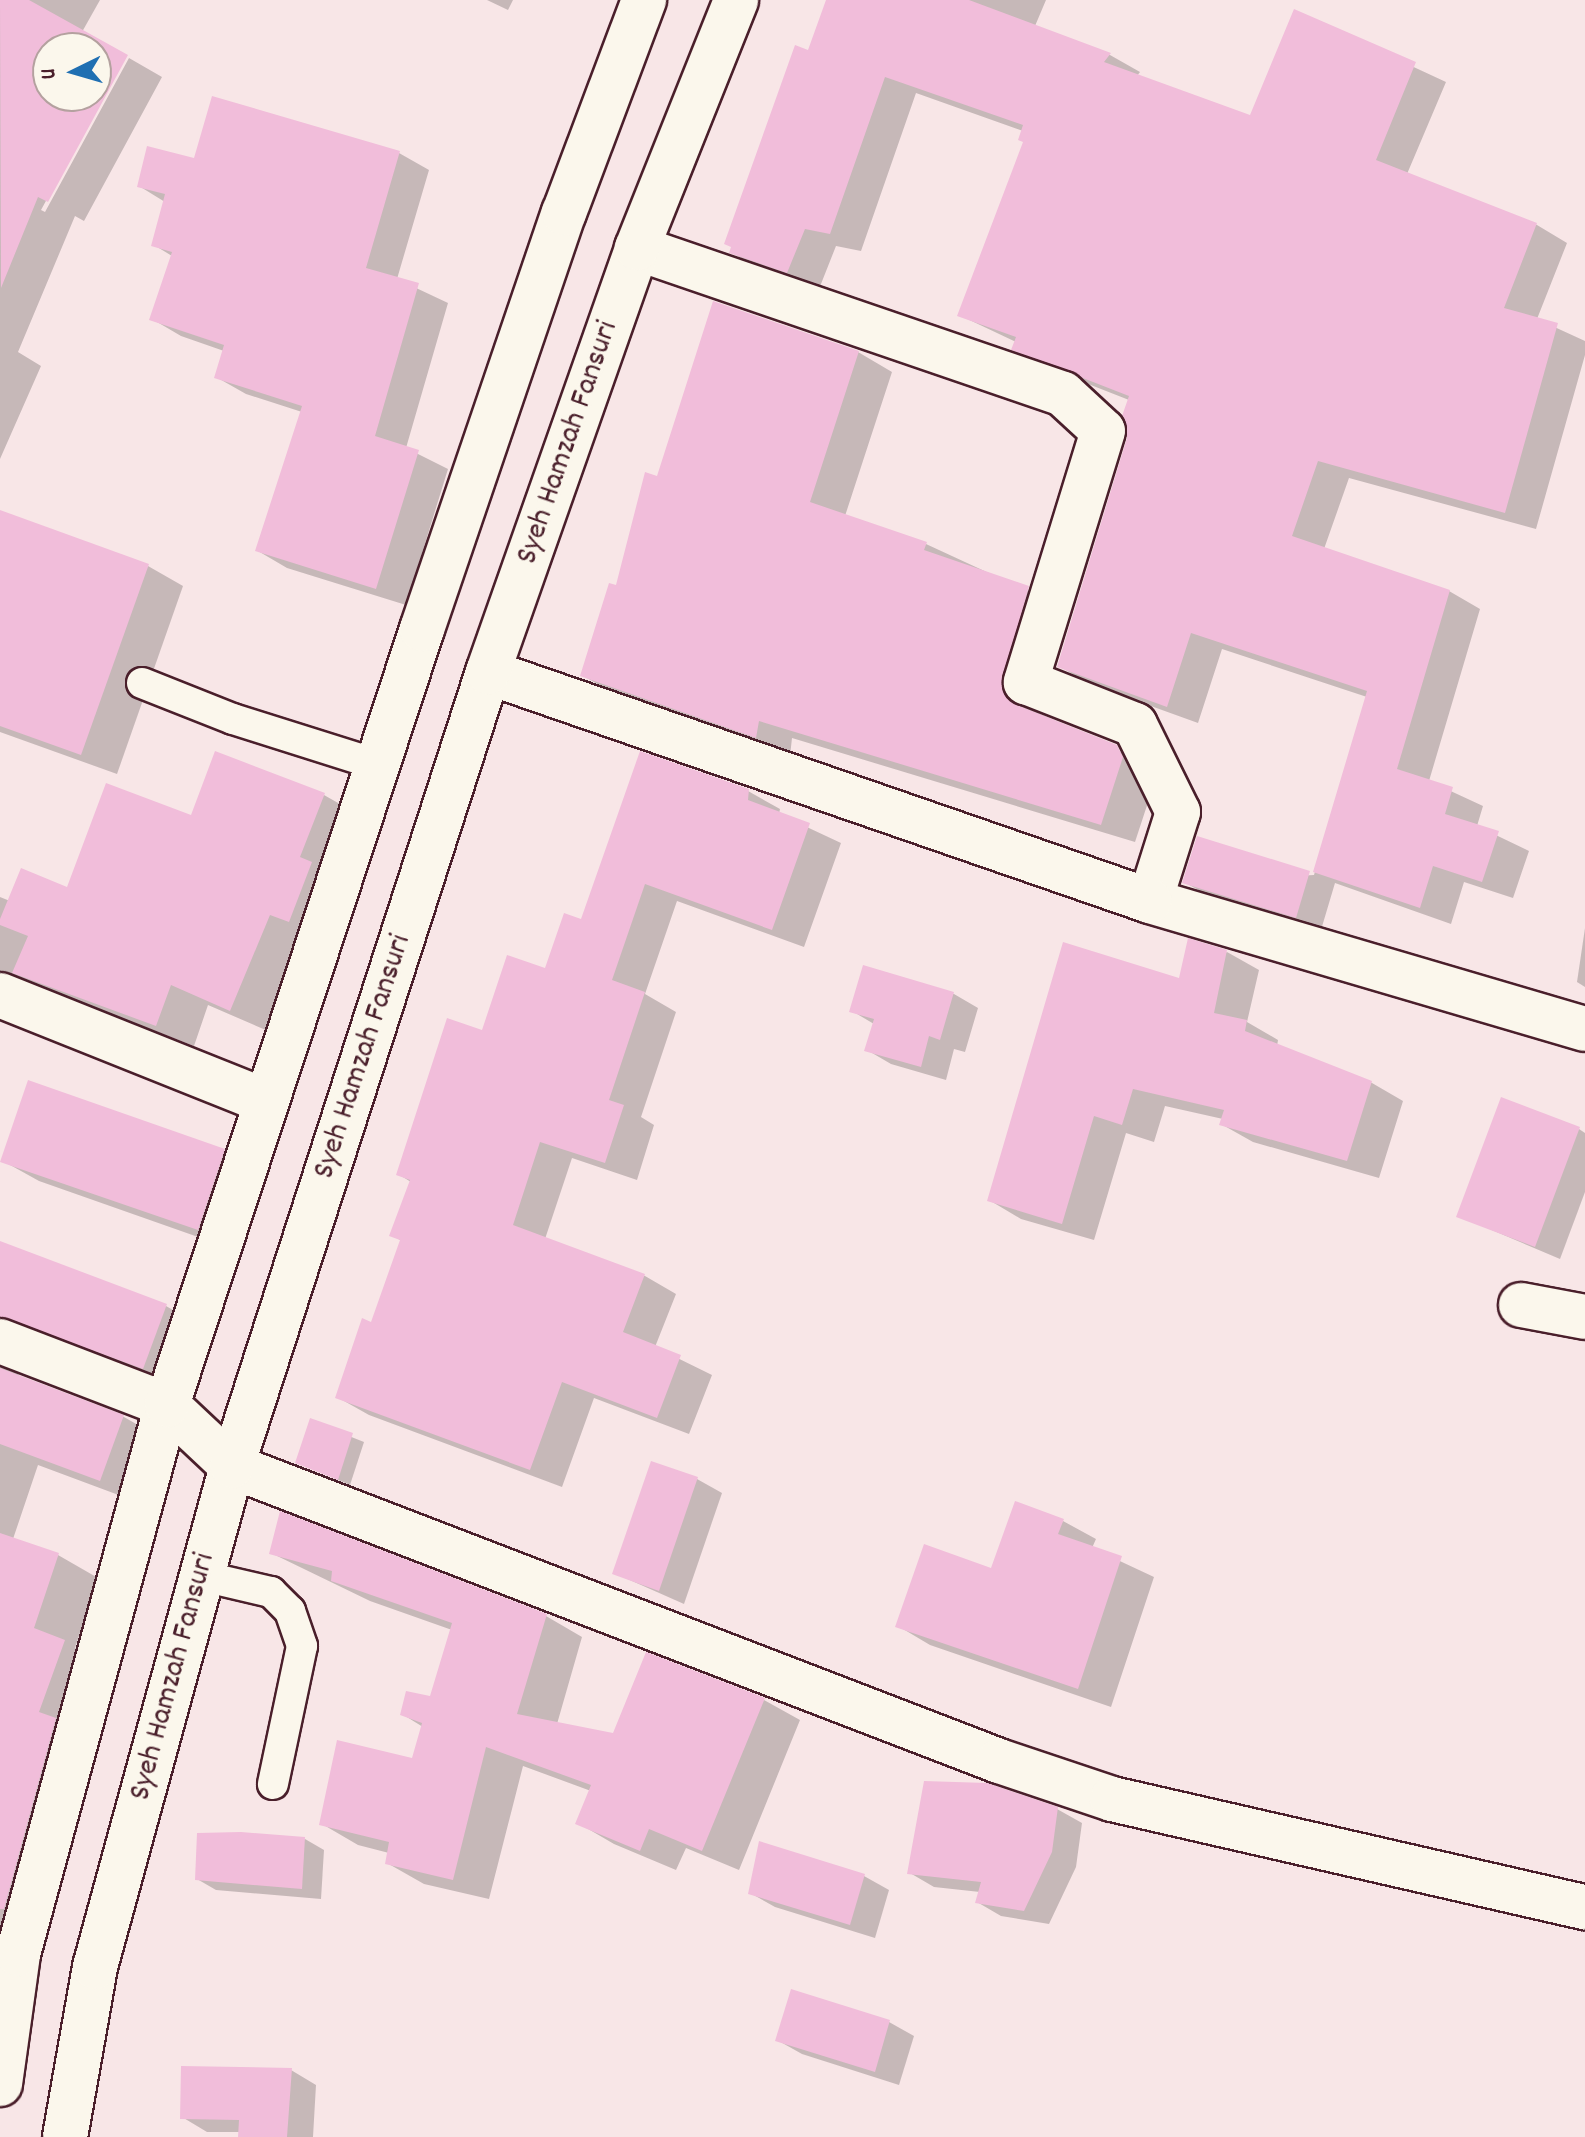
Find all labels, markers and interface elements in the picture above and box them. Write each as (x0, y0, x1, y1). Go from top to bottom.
north arrow (32, 32, 112, 112)
text: U (34, 67, 65, 81)
street label: Syeh Hamzah Fansuri (509, 316, 629, 570)
street label: Syeh Hamzah Fansuri (306, 930, 422, 1184)
street label: Syeh Hamzah Fansuri (122, 1549, 226, 1805)

